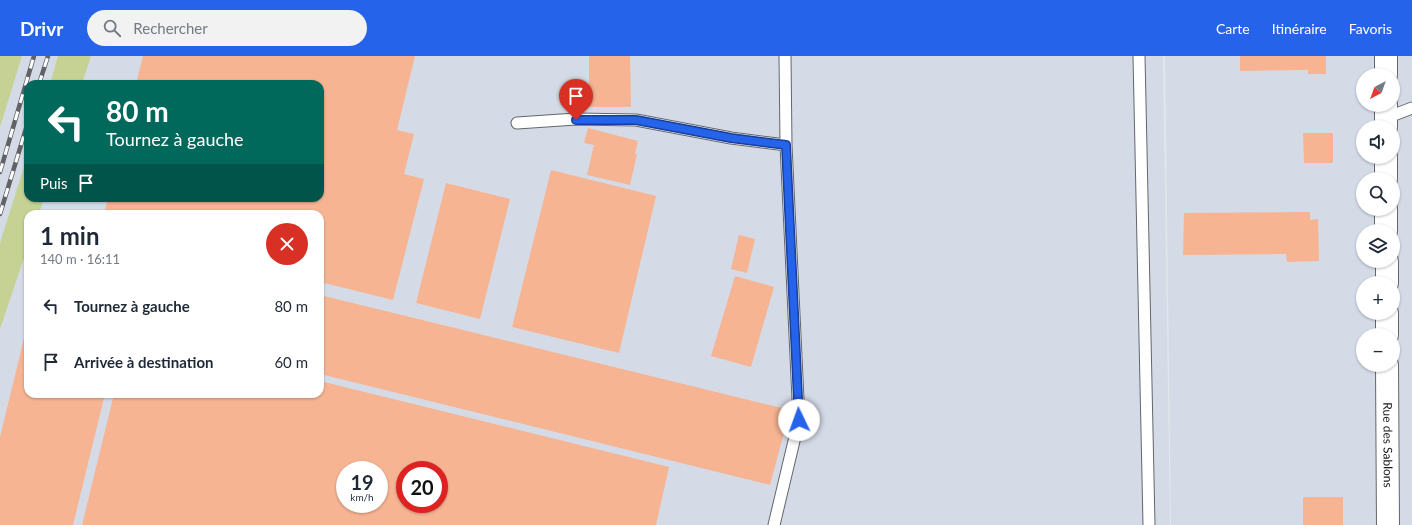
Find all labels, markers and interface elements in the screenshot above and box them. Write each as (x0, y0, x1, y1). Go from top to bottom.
search box (87, 10, 367, 46)
text: Drivr (20, 17, 63, 40)
icon: search (101, 17, 123, 39)
text: Rechercher (133, 19, 208, 37)
text: Carte (1216, 20, 1250, 37)
text: Itinéraire (1272, 20, 1327, 37)
text: Favoris (1349, 20, 1392, 37)
north arrow (1356, 68, 1400, 112)
map controls (1356, 68, 1400, 372)
pin (559, 79, 593, 120)
icon: arrive (565, 85, 587, 107)
text: 80 m (106, 94, 169, 128)
icon: left (40, 96, 92, 148)
button: sound (1356, 120, 1400, 164)
text: Tournez à gauche (106, 128, 244, 150)
icon: arrive (75, 172, 97, 194)
button: search (1356, 172, 1400, 216)
text: Puis (40, 174, 67, 192)
text: 1 min (40, 221, 100, 250)
button: close (266, 223, 308, 265)
button: layers (1356, 224, 1400, 268)
text: 140 m · 16:11 (40, 251, 120, 267)
button: + (1356, 276, 1400, 320)
icon: left (40, 295, 62, 317)
text: Tournez à gauche (74, 297, 190, 315)
text: 80 m (274, 297, 308, 315)
button: − (1356, 328, 1400, 372)
icon: arrive (40, 351, 62, 373)
text: Arrivée à destination (74, 353, 213, 371)
text: 60 m (274, 353, 308, 371)
position arrow (778, 399, 820, 441)
street label: Rue des Sablons (1380, 402, 1396, 488)
speed limit sign: 20 (396, 461, 448, 513)
text: 19 (350, 470, 374, 494)
text: km/h (350, 491, 374, 503)

